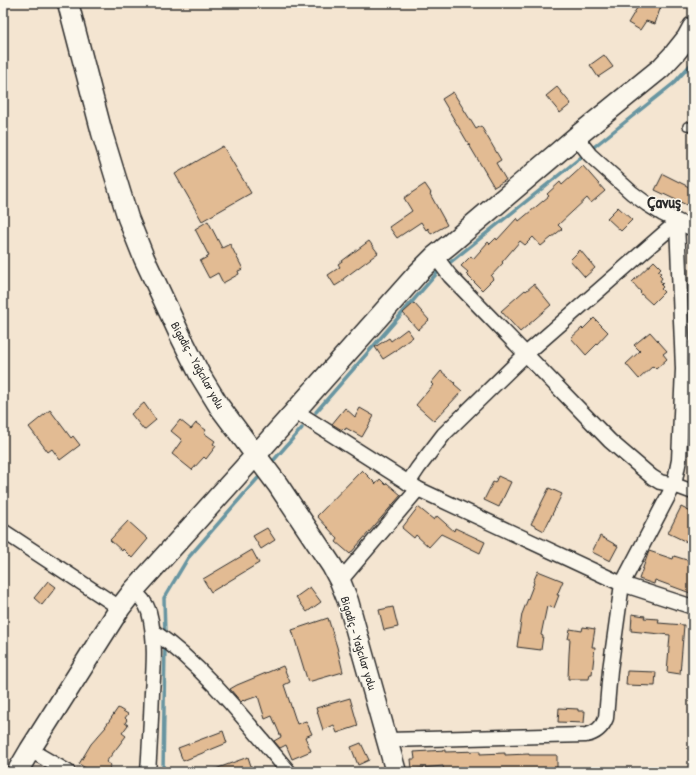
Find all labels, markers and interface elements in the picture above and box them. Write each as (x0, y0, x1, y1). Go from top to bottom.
district label: Çavuş (647, 191, 682, 213)
street label: Bigadiç - Yağcılar yolu (167, 318, 229, 412)
street label: Bigadiç - Yağcılar yolu (337, 594, 381, 692)

